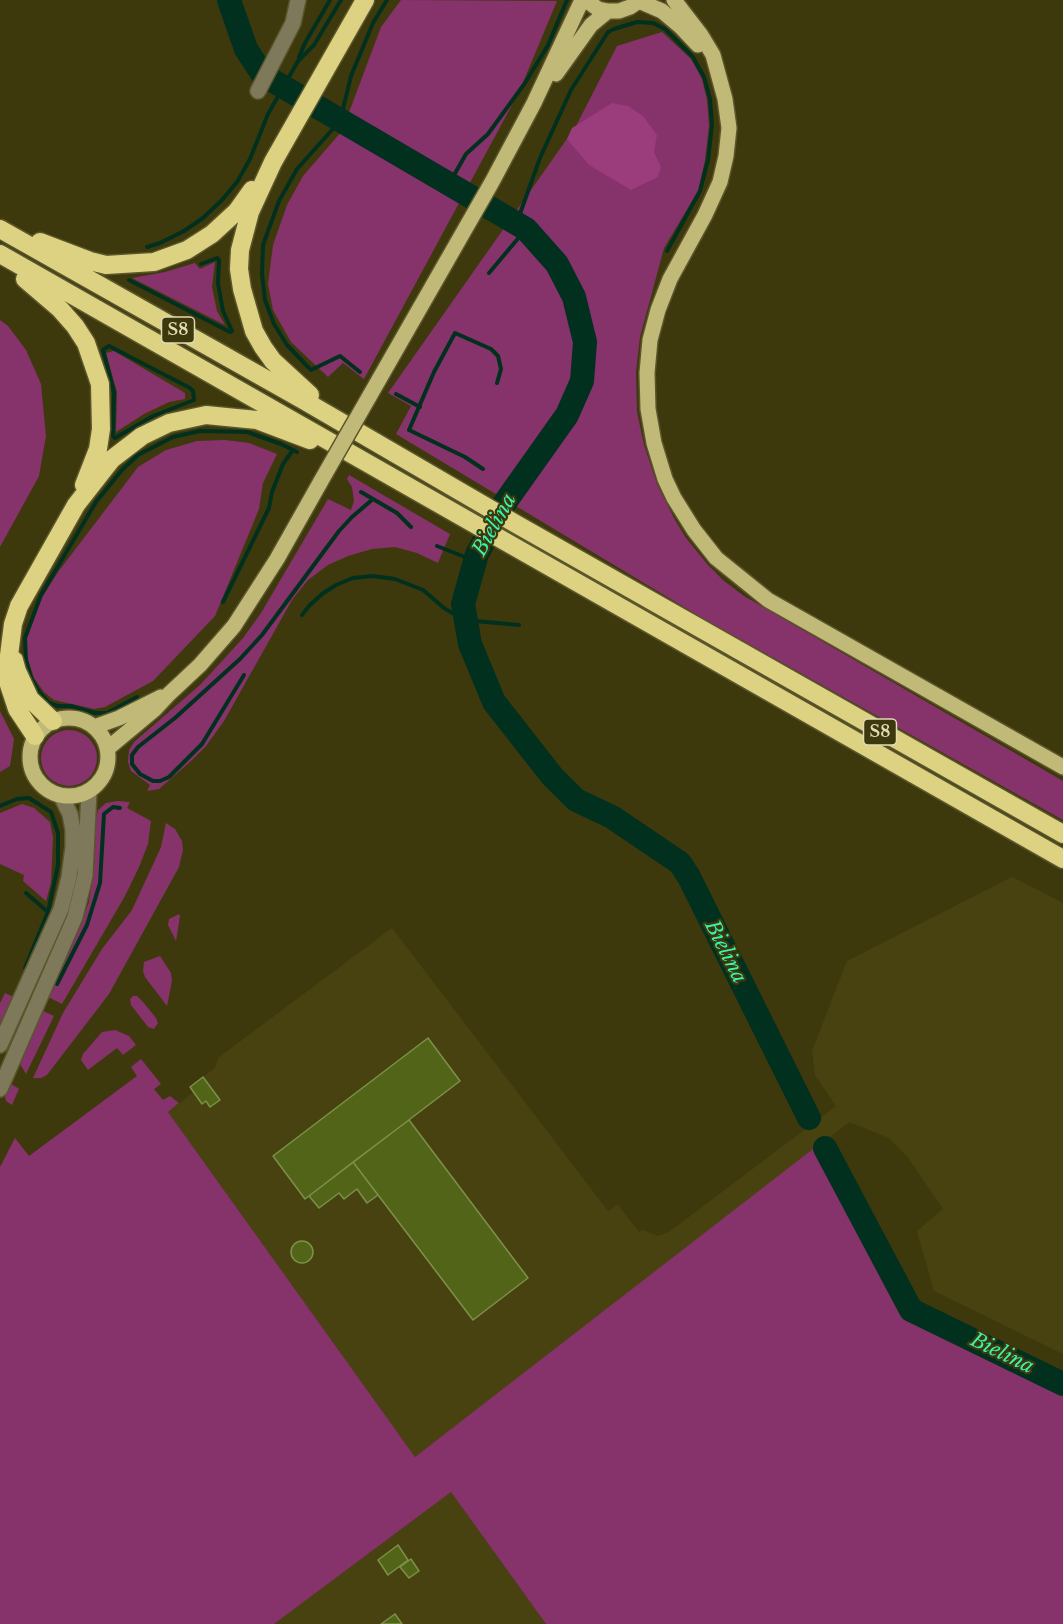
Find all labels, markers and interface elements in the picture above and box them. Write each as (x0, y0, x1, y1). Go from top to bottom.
road number: S8 (162, 317, 195, 343)
water label: Bielina (468, 490, 522, 560)
road number: S8 (864, 719, 896, 745)
water label: Bielina (699, 917, 751, 987)
water label: Bielina (966, 1328, 1038, 1380)

